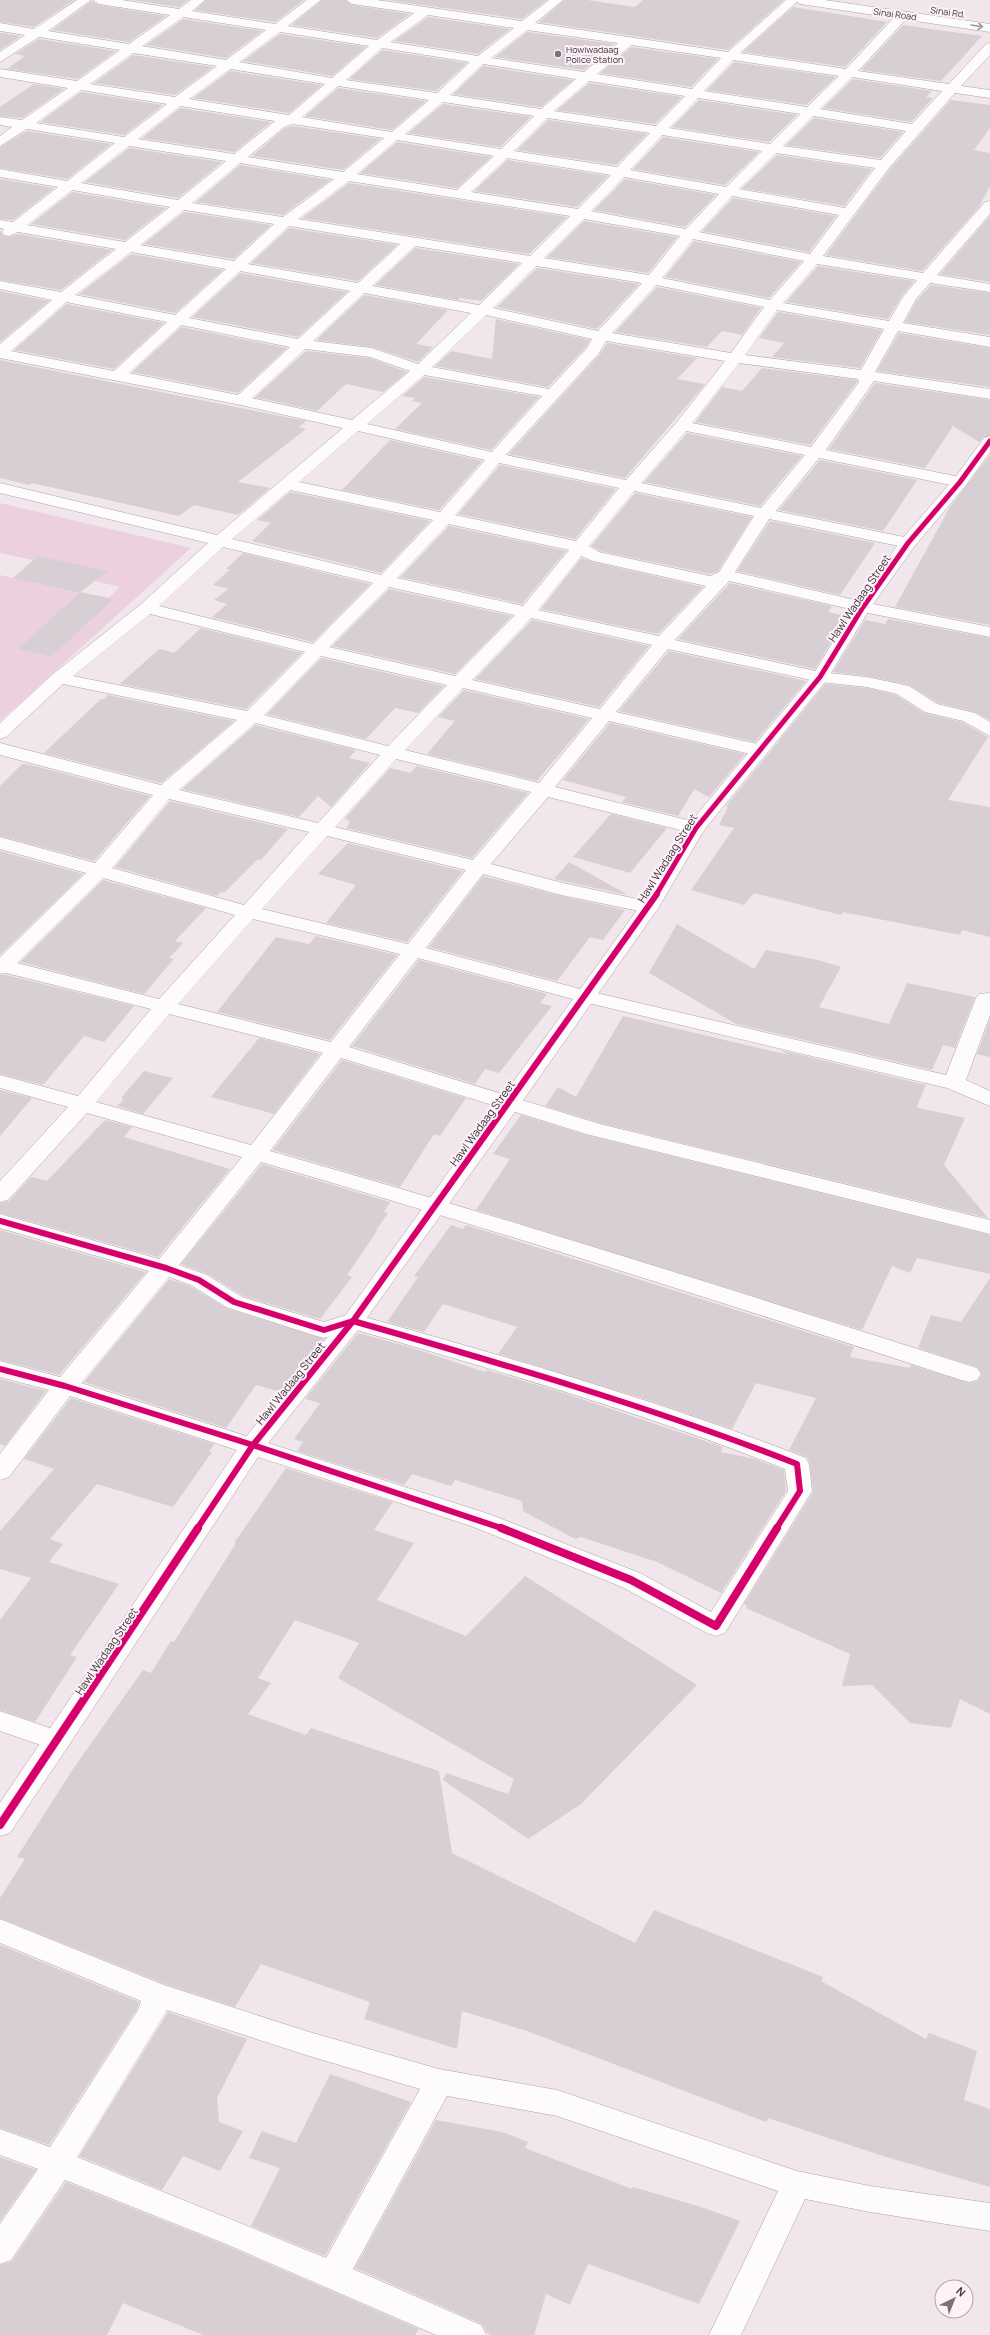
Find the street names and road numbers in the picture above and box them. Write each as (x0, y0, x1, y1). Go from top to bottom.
street label: Sinai Rd. (930, 3, 966, 21)
street label: Sinai Road (873, 5, 917, 23)
street label: Hawl Wadaag Street (824, 551, 894, 645)
street label: Hawl Wadaag Street (634, 811, 700, 905)
street label: Hawl Wadaag Street (446, 1077, 518, 1169)
street label: Hawl Wadaag Street (252, 1339, 328, 1427)
street label: Hawl Wadaag Street (71, 1604, 141, 1698)

